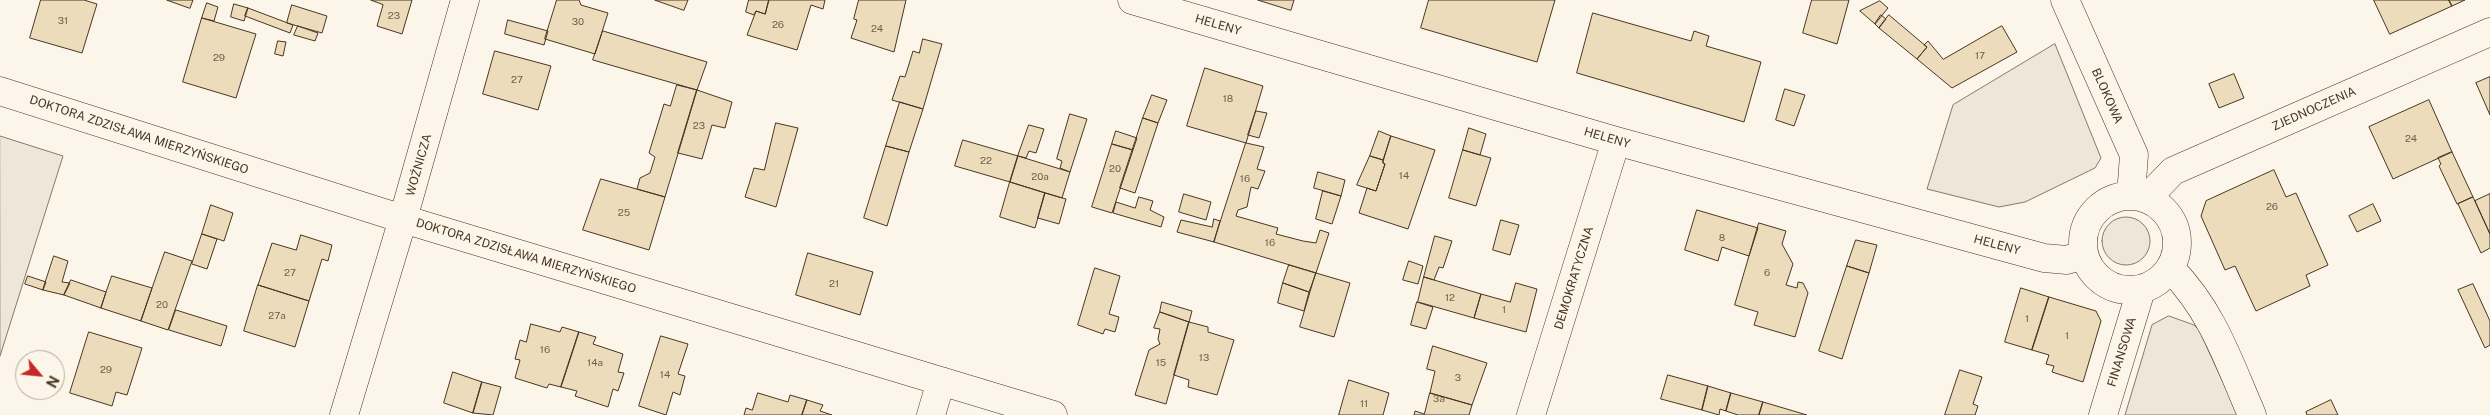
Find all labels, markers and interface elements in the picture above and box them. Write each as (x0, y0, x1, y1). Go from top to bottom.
house number: 23 (388, 10, 400, 22)
street label: HELENY (1193, 12, 1243, 38)
house number: 31 (58, 15, 68, 27)
house number: 30 (572, 16, 584, 28)
house number: 26 (772, 19, 784, 31)
house number: 24 (871, 23, 883, 35)
house number: 17 (1975, 50, 1985, 62)
house number: 29 (213, 52, 225, 64)
street label: BLOKOWA (2088, 66, 2126, 126)
house number: 27 (511, 74, 523, 86)
street label: ZJEDNOCZENIA (2270, 84, 2358, 134)
street label: DOKTORA ZDZISŁAWA MIERZYŃSKIEGO (28, 93, 250, 177)
house number: 18 (1223, 93, 1233, 105)
house number: 23 (693, 120, 705, 132)
street label: HELENY (1582, 125, 1632, 151)
street label: WOŹNICZA (403, 132, 435, 198)
house number: 24 (2405, 133, 2417, 145)
house number: 22 (980, 155, 992, 167)
house number: 20 (1109, 163, 1121, 175)
house number: 14 (1399, 170, 1409, 182)
house number: 20a (1031, 171, 1049, 183)
house number: 16 (1240, 173, 1250, 185)
house number: 26 (2266, 201, 2278, 213)
house number: 25 (618, 207, 630, 219)
street label: DOKTORA ZDZISŁAWA MIERZYŃSKIEGO (414, 216, 638, 296)
street label: DEMOKRATYCZNA (1551, 225, 1597, 331)
house number: 8 (1719, 232, 1725, 244)
street label: HELENY (1972, 232, 2022, 258)
house number: 16 (1265, 237, 1275, 249)
house number: 27 (284, 267, 296, 279)
house number: 6 (1764, 267, 1770, 279)
house number: 21 (829, 278, 839, 290)
house number: 12 (1445, 292, 1455, 304)
house number: 20 (156, 299, 168, 311)
house number: 1 (1502, 304, 1506, 316)
house number: 27a (268, 310, 286, 322)
house number: 1 (2025, 313, 2029, 325)
street label: FINANSOWA (2105, 315, 2139, 389)
house number: 1 (2065, 330, 2069, 342)
house number: 16 (540, 344, 550, 356)
north arrow (15, 350, 65, 400)
house number: 13 (1199, 352, 1209, 364)
house number: 14a (587, 357, 603, 369)
house number: 15 (1156, 357, 1166, 369)
house number: 29 (100, 364, 112, 376)
house number: 14 (660, 369, 670, 381)
house number: 3 (1455, 372, 1461, 384)
text: N (43, 373, 62, 390)
house number: 3a (1433, 393, 1445, 405)
house number: 11 (1360, 398, 1368, 410)

